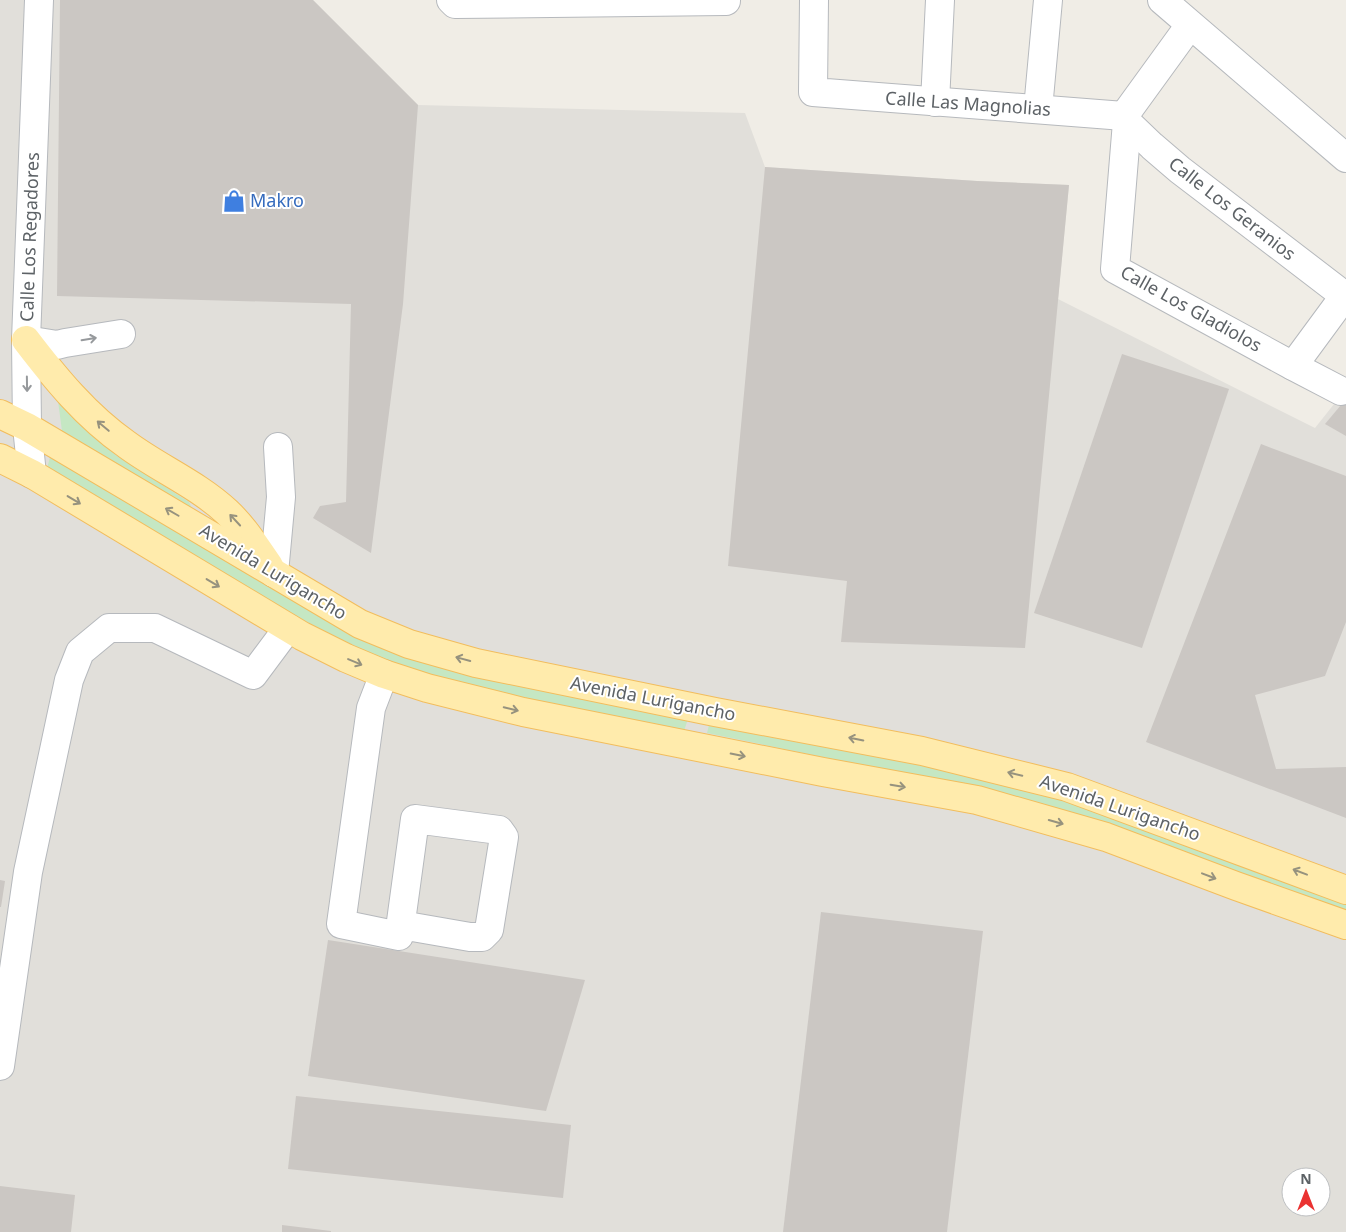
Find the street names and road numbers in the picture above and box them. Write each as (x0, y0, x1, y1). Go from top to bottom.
street label: Calle Las Magnolias (884, 85, 1052, 121)
street label: Calle Los Geranios (1164, 151, 1301, 265)
street label: Calle Los Regadores (14, 152, 44, 322)
street label: Calle Los Gladiolos (1117, 259, 1266, 357)
street label: Avenida Lurigancho (195, 518, 352, 625)
street label: Avenida Lurigancho (568, 670, 738, 726)
street label: Avenida Lurigancho (1037, 768, 1204, 846)

